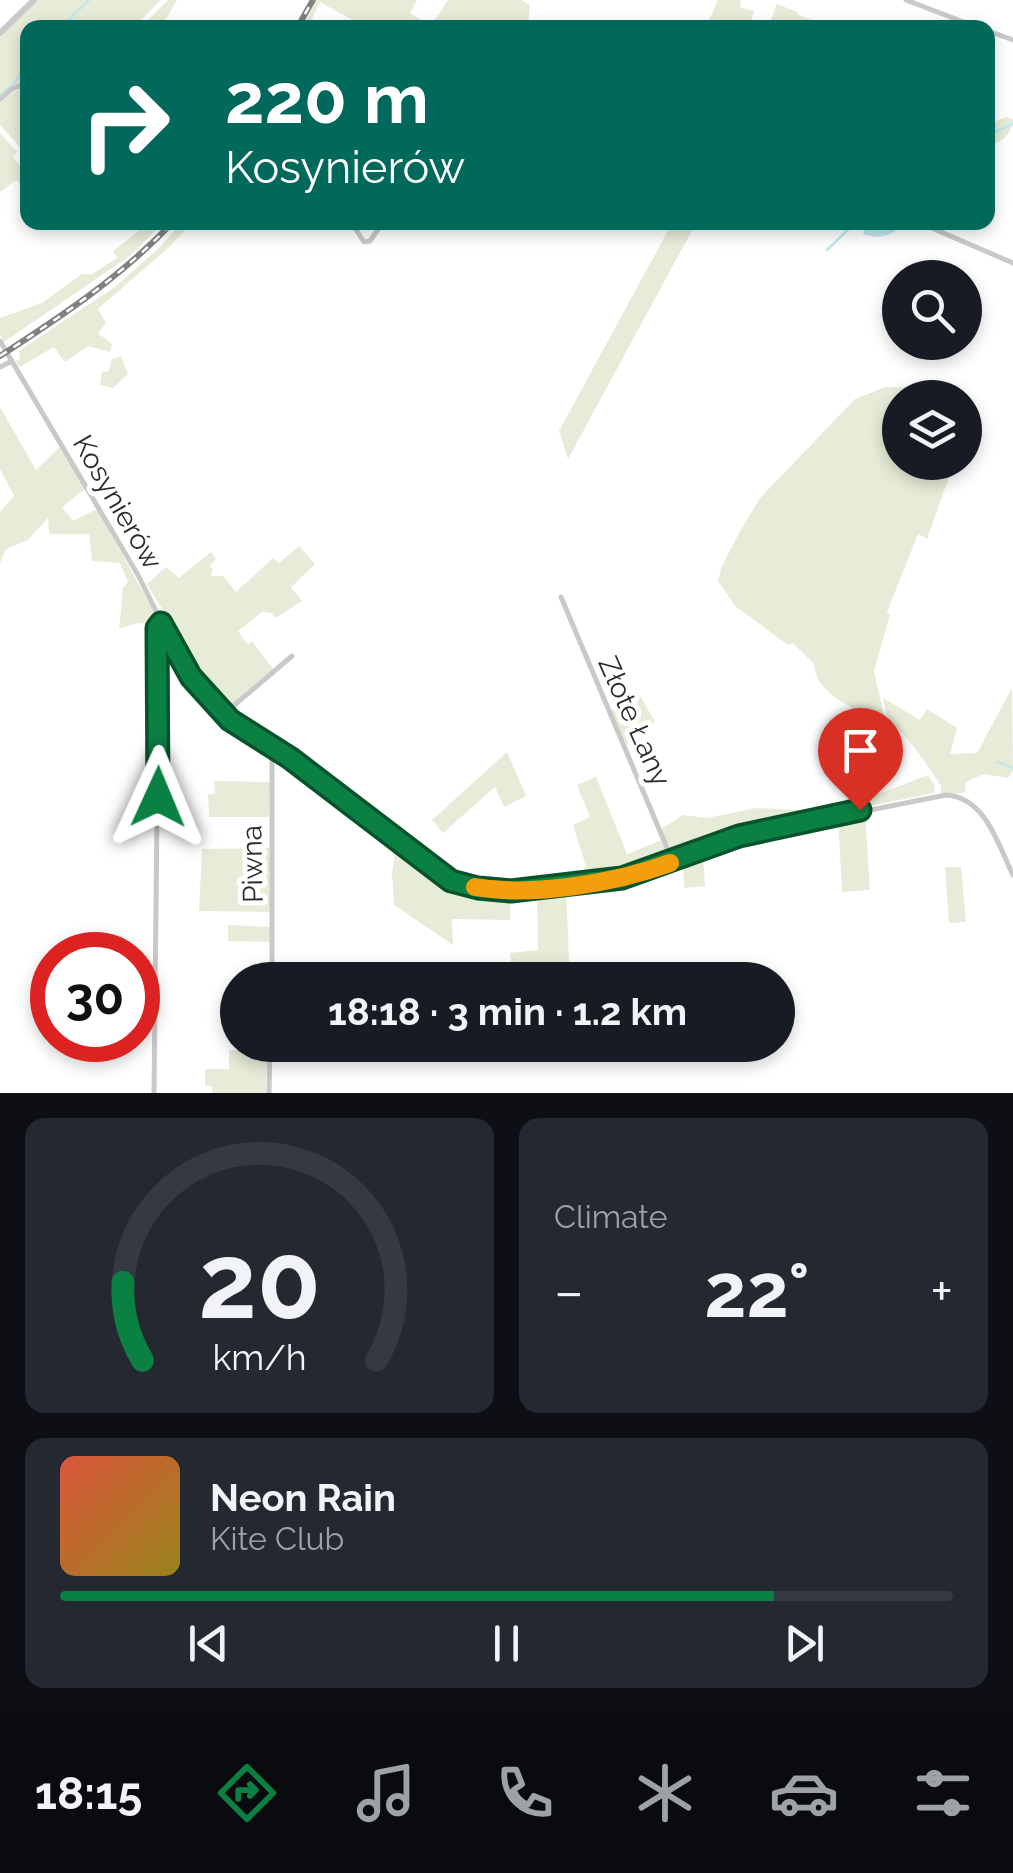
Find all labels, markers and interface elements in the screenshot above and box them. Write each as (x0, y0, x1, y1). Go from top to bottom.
text: 220 m (225, 57, 429, 139)
icon: right (60, 60, 190, 190)
text: Kosynierów (225, 141, 465, 194)
map controls (882, 260, 982, 480)
button: search (882, 260, 982, 360)
button: layers (882, 380, 982, 480)
street label: Kosynierów (66, 429, 169, 575)
street label: Złote Łany (591, 651, 678, 791)
pin (818, 708, 903, 811)
icon: arrive (833, 723, 888, 778)
position arrow (106, 745, 210, 849)
street label: Piwna (235, 825, 270, 903)
speed limit sign: 30 (30, 932, 160, 1062)
text: 18:18 · 3 min · 1.2 km (328, 989, 687, 1034)
text: Climate (554, 1198, 668, 1235)
text: 20 (198, 1220, 321, 1342)
text: 22° (704, 1246, 810, 1335)
text: − (554, 1259, 584, 1324)
text: + (930, 1259, 953, 1324)
text: km/h (212, 1336, 307, 1378)
text: Neon Rain (210, 1475, 396, 1520)
text: Kite Club (210, 1520, 344, 1557)
icon: previous (181, 1616, 236, 1671)
icon: pause (479, 1616, 534, 1671)
icon: next (777, 1616, 832, 1671)
icon: directions (212, 1758, 282, 1828)
icon: music (351, 1758, 421, 1828)
icon: phone (490, 1758, 560, 1828)
icon: climate (630, 1758, 700, 1828)
icon: car (769, 1758, 839, 1828)
icon: filters (908, 1758, 978, 1828)
text: 18:15 (35, 1767, 142, 1820)

